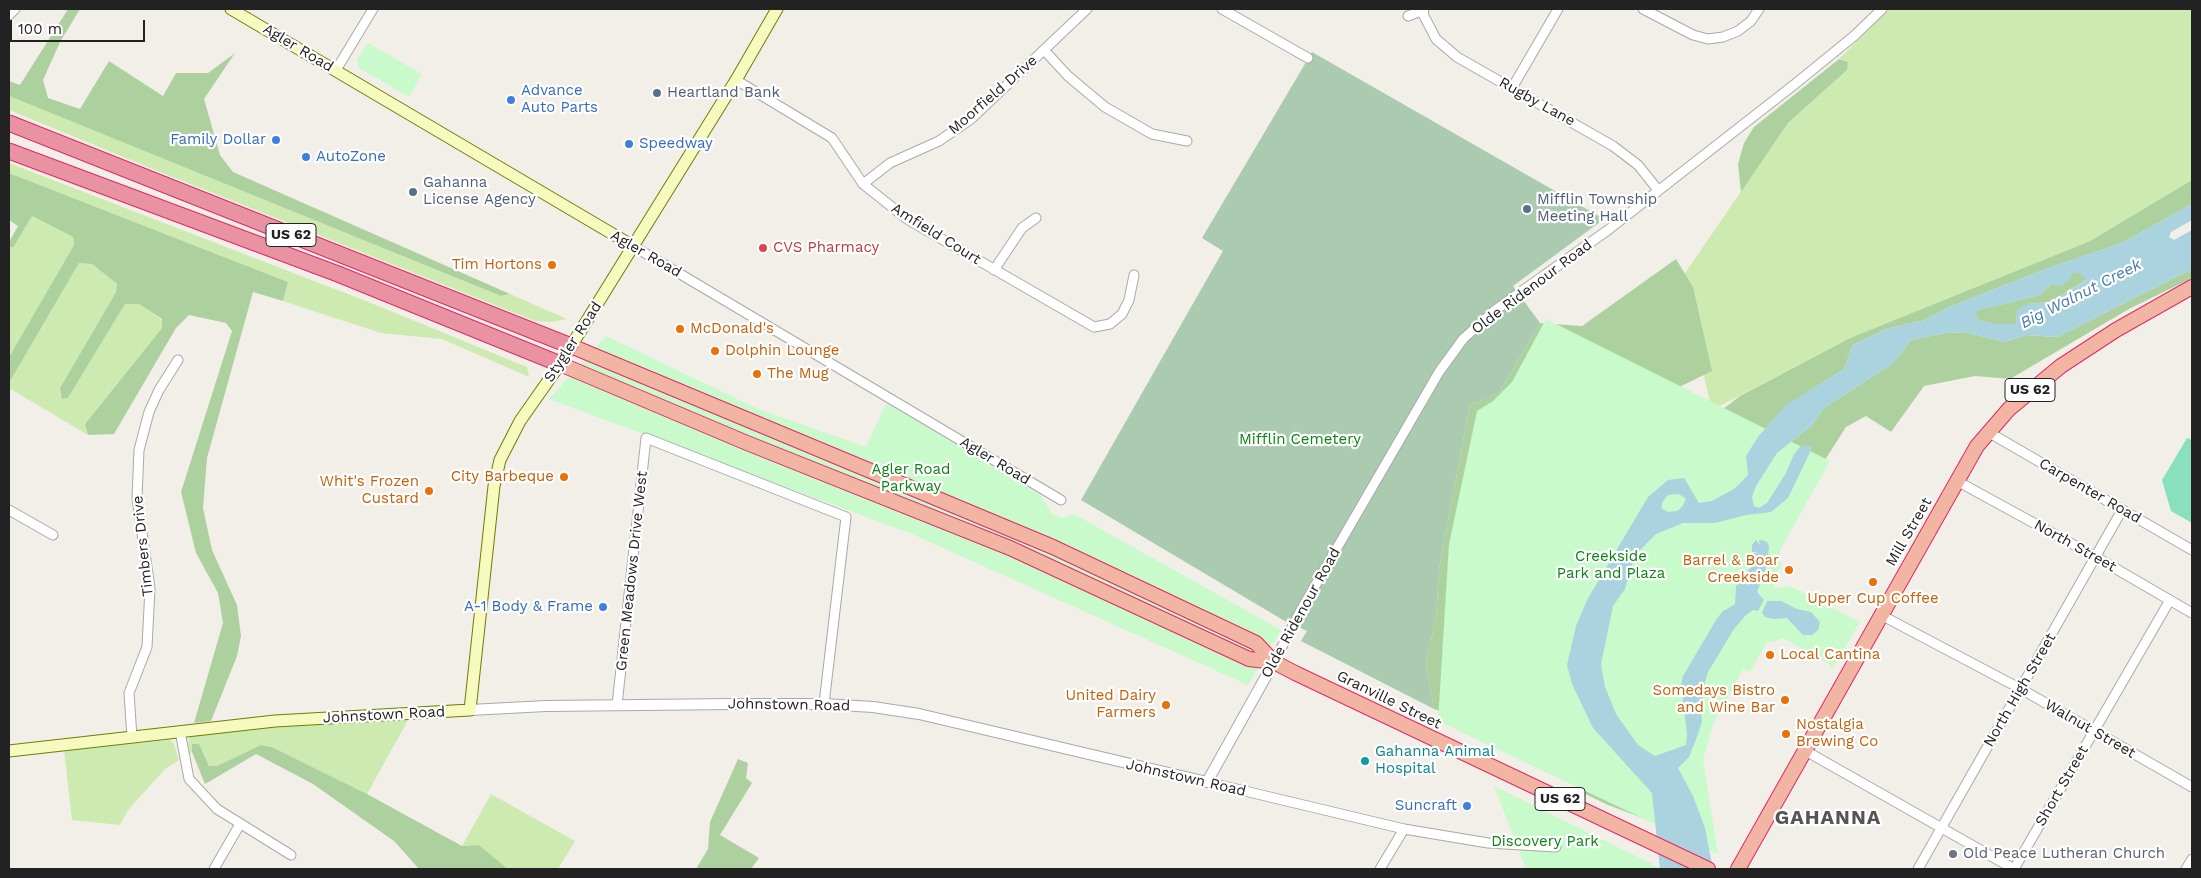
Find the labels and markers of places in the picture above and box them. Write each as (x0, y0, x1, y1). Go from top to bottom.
place label: Advance Auto Parts (521, 82, 598, 117)
place label: Heartland Bank (667, 84, 780, 102)
marker: Heartland Bank (651, 87, 663, 99)
marker: Advance Auto Parts (505, 94, 517, 106)
place label: Family Dollar (170, 131, 266, 149)
marker: Family Dollar (270, 134, 282, 146)
place label: Speedway (639, 135, 713, 153)
marker: Speedway (623, 138, 635, 150)
place label: AutoZone (316, 148, 386, 166)
marker: AutoZone (300, 151, 312, 163)
place label: Gahanna License Agency (423, 174, 536, 209)
marker: Gahanna License Agency (407, 186, 419, 198)
place label: Mifflin Township Meeting Hall (1537, 191, 1657, 226)
marker: Mifflin Township Meeting Hall (1521, 203, 1533, 215)
place label: CVS Pharmacy (773, 239, 879, 257)
marker: CVS Pharmacy (757, 242, 769, 254)
place label: Tim Hortons (452, 256, 542, 274)
marker: Tim Hortons (546, 259, 558, 271)
place label: McDonald's (690, 320, 774, 338)
marker: McDonald's (674, 323, 686, 335)
place label: Dolphin Lounge (725, 342, 839, 360)
marker: Dolphin Lounge (709, 345, 721, 357)
place label: The Mug (767, 365, 829, 383)
marker: The Mug (751, 368, 763, 380)
place label: City Barbeque (451, 468, 554, 486)
marker: City Barbeque (558, 471, 570, 483)
place label: Whit's Frozen Custard (320, 473, 419, 508)
marker: Whit's Frozen Custard (423, 485, 435, 497)
place label: Barrel & Boar Creekside (1682, 552, 1779, 587)
marker: Barrel & Boar Creekside (1783, 564, 1795, 576)
marker: Upper Cup Coffee (1867, 576, 1879, 588)
place label: Upper Cup Coffee (1807, 590, 1939, 608)
place label: A-1 Body & Frame (464, 598, 593, 616)
marker: A-1 Body & Frame (597, 601, 609, 613)
place label: Local Cantina (1780, 646, 1880, 664)
marker: Local Cantina (1764, 649, 1776, 661)
place label: Somedays Bistro and Wine Bar (1653, 682, 1775, 717)
place label: United Dairy Farmers (1066, 687, 1156, 722)
marker: Somedays Bistro and Wine Bar (1779, 694, 1791, 706)
marker: United Dairy Farmers (1160, 699, 1172, 711)
place label: Nostalgia Brewing Co (1796, 716, 1878, 751)
marker: Nostalgia Brewing Co (1780, 728, 1792, 740)
place label: Gahanna Animal Hospital (1375, 743, 1495, 778)
marker: Gahanna Animal Hospital (1359, 755, 1371, 767)
place label: Suncraft (1395, 797, 1457, 815)
marker: Suncraft (1461, 800, 1473, 812)
place label: Old Peace Lutheran Church (1963, 845, 2165, 863)
marker: Old Peace Lutheran Church (1947, 848, 1959, 860)

